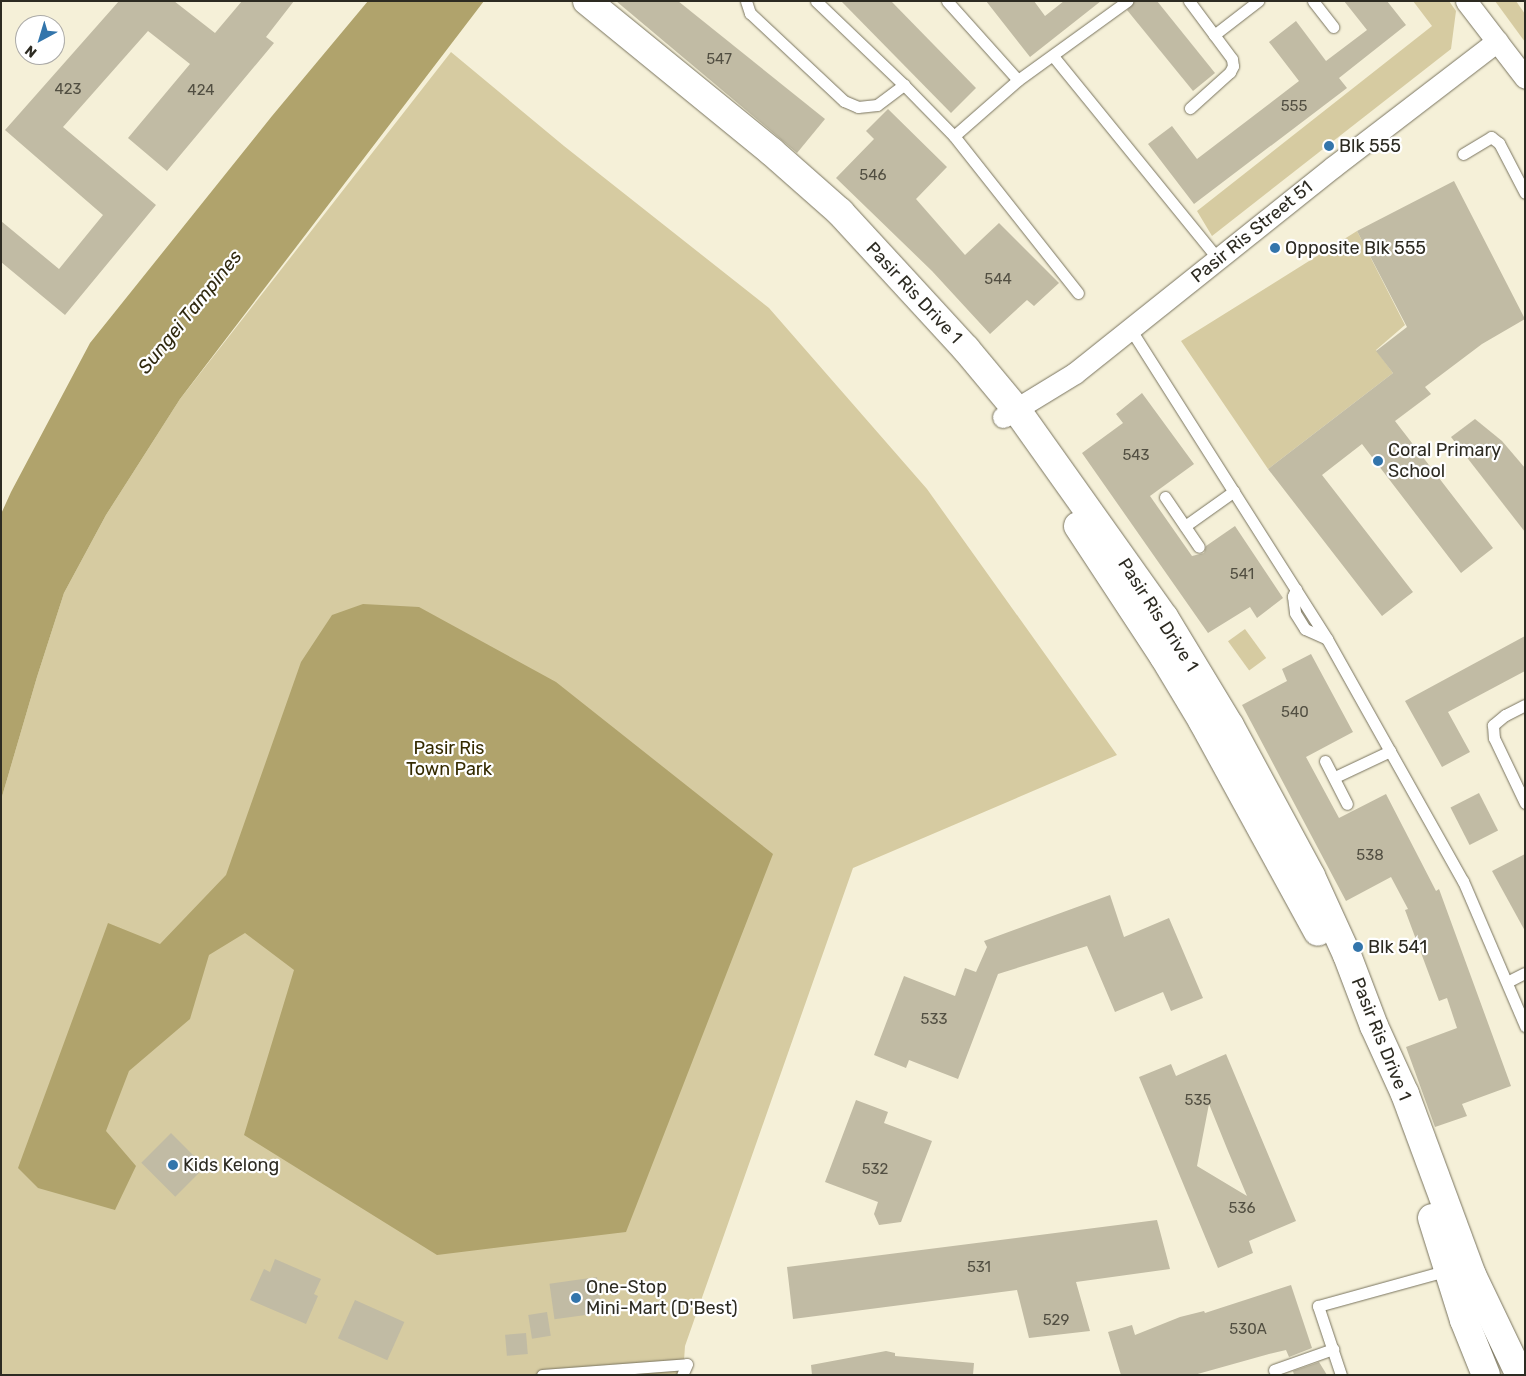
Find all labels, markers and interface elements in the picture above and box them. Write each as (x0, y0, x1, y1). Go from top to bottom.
north arrow (15, 15, 65, 65)
text: N (22, 41, 40, 61)
house number: 547 (706, 51, 732, 69)
house number: 423 (54, 81, 82, 99)
house number: 424 (187, 82, 215, 100)
house number: 555 (1281, 98, 1307, 116)
place label: Blk 555 (1339, 135, 1401, 157)
marker: Blk 555 (1323, 140, 1335, 152)
house number: 546 (859, 167, 887, 185)
street label: Pasir Ris Street 51 (1187, 176, 1317, 288)
place label: Opposite Blk 555 (1285, 237, 1426, 259)
street label: Pasir Ris Drive 1 (861, 238, 967, 348)
marker: Opposite Blk 555 (1269, 242, 1281, 254)
water label: Sungei Tampines (133, 246, 247, 378)
house number: 544 (984, 271, 1012, 289)
place label: Coral Primary School (1388, 440, 1501, 482)
house number: 543 (1122, 447, 1150, 465)
marker: Coral Primary School (1372, 455, 1384, 467)
street label: Pasir Ris Drive 1 (1113, 554, 1203, 676)
house number: 541 (1230, 566, 1254, 584)
house number: 540 (1281, 704, 1309, 722)
park label: Pasir Ris Town Park (406, 738, 492, 781)
house number: 538 (1356, 847, 1384, 865)
place label: Blk 541 (1368, 936, 1427, 958)
marker: Blk 541 (1352, 941, 1364, 953)
street label: Pasir Ris Drive 1 (1346, 974, 1416, 1104)
house number: 533 (921, 1011, 947, 1029)
house number: 535 (1185, 1092, 1211, 1110)
place label: Kids Kelong (183, 1154, 279, 1176)
marker: Kids Kelong (167, 1159, 179, 1171)
house number: 532 (862, 1161, 888, 1179)
house number: 536 (1229, 1200, 1255, 1218)
house number: 531 (967, 1259, 991, 1277)
place label: One-Stop Mini-Mart (D'Best) (586, 1277, 738, 1320)
marker: One-Stop Mini-Mart (D'Best) (570, 1292, 582, 1304)
house number: 529 (1043, 1312, 1069, 1330)
house number: 530A (1229, 1321, 1267, 1339)

